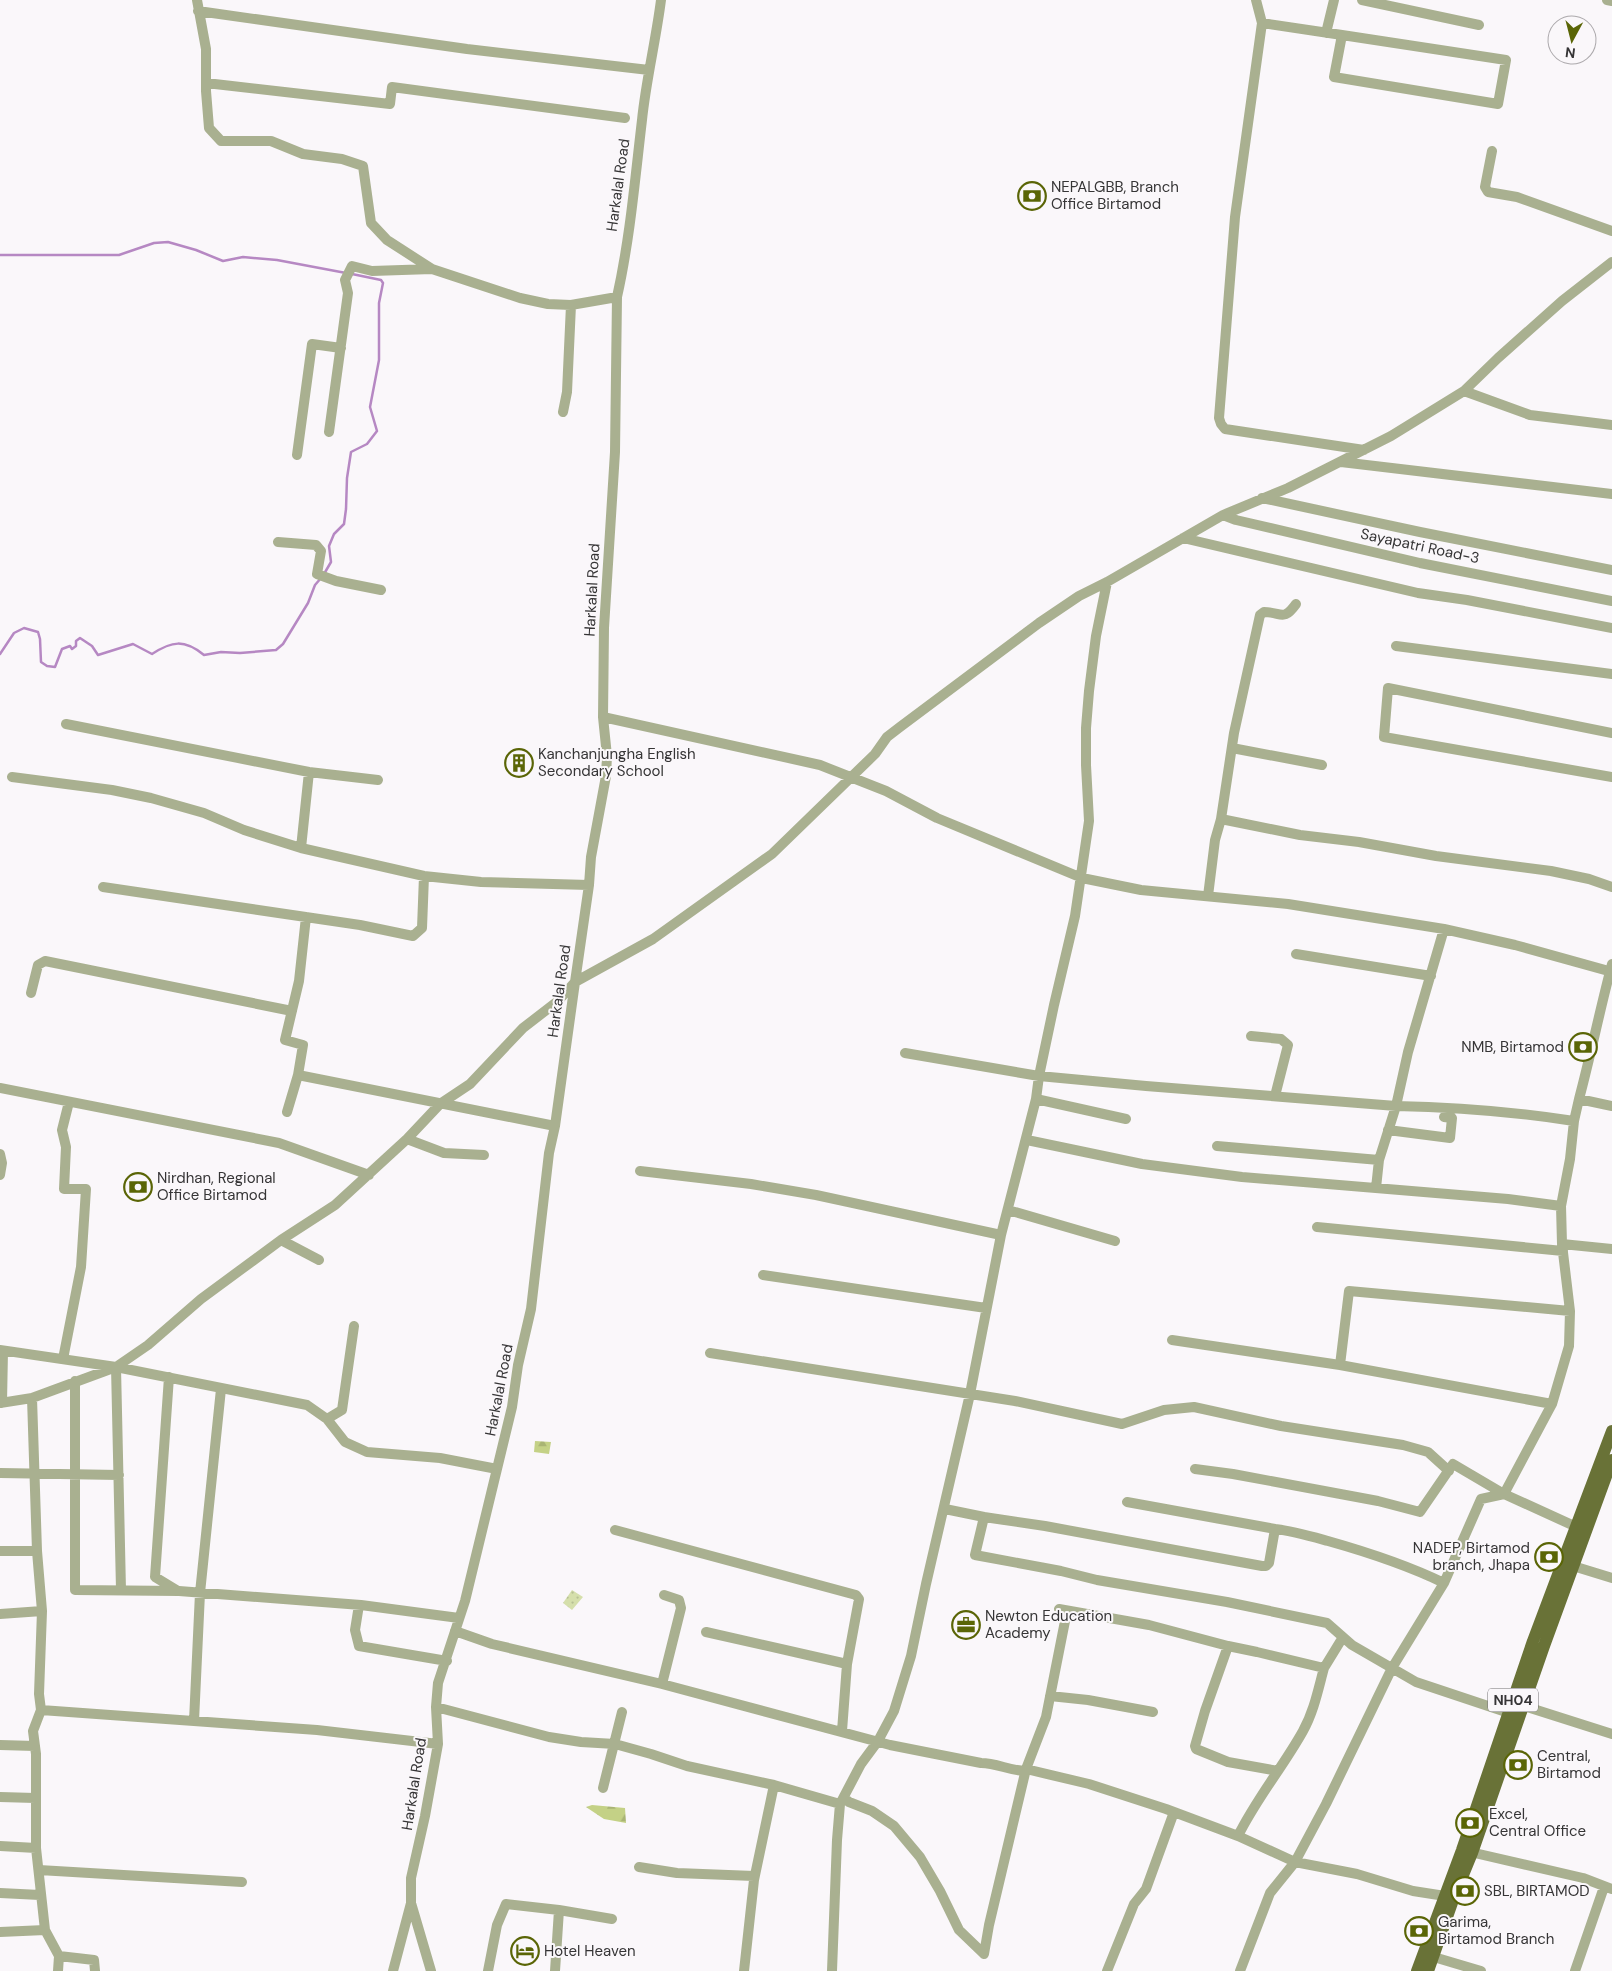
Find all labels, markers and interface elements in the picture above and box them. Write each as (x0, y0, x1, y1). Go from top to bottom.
north arrow (1547, 15, 1597, 65)
text: N (1564, 43, 1577, 62)
street label: Harkalal Road (602, 137, 634, 233)
place label: NEPALGBB, Branch Office Birtamod (1051, 177, 1179, 214)
bank icon: NEPALGBB, Branch Office Birtamod (1017, 181, 1047, 211)
street label: Sayapatri Road-3 (1359, 524, 1481, 568)
street label: Harkalal Road (580, 543, 604, 637)
place label: Kanchanjungha English Secondary School (538, 744, 696, 781)
building icon: Kanchanjungha English Secondary School (504, 748, 534, 778)
street label: Harkalal Road (543, 943, 575, 1039)
bank icon: NMB, Birtamod (1568, 1032, 1598, 1062)
place label: NMB, Birtamod (1461, 1037, 1564, 1057)
place label: Nirdhan, Regional Office Birtamod (157, 1168, 276, 1205)
bank icon: Nirdhan, Regional Office Birtamod (123, 1172, 153, 1202)
street label: Harkalal Road (480, 1342, 518, 1438)
place label: NADEP, Birtamod branch, Jhapa (1413, 1538, 1530, 1575)
bank icon: NADEP, Birtamod branch, Jhapa (1534, 1542, 1564, 1572)
place label: Newton Education Academy (985, 1606, 1112, 1643)
office icon: Newton Education Academy (951, 1610, 981, 1640)
road number: NH04 (1488, 1688, 1538, 1712)
street label: Harkalal Road (397, 1736, 431, 1832)
place label: Central, Birtamod (1537, 1746, 1601, 1783)
bank icon: Central, Birtamod (1503, 1750, 1533, 1780)
place label: Excel, Central Office (1489, 1804, 1586, 1841)
bank icon: Excel, Central Office (1455, 1808, 1485, 1838)
bank icon: SBL, BIRTAMOD (1450, 1876, 1480, 1906)
place label: SBL, BIRTAMOD (1484, 1881, 1590, 1901)
place label: Garima, Birtamod Branch (1438, 1912, 1554, 1949)
bank icon: Garima, Birtamod Branch (1404, 1916, 1434, 1946)
hotel icon: Hotel Heaven (510, 1936, 540, 1966)
place label: Hotel Heaven (544, 1941, 636, 1961)

